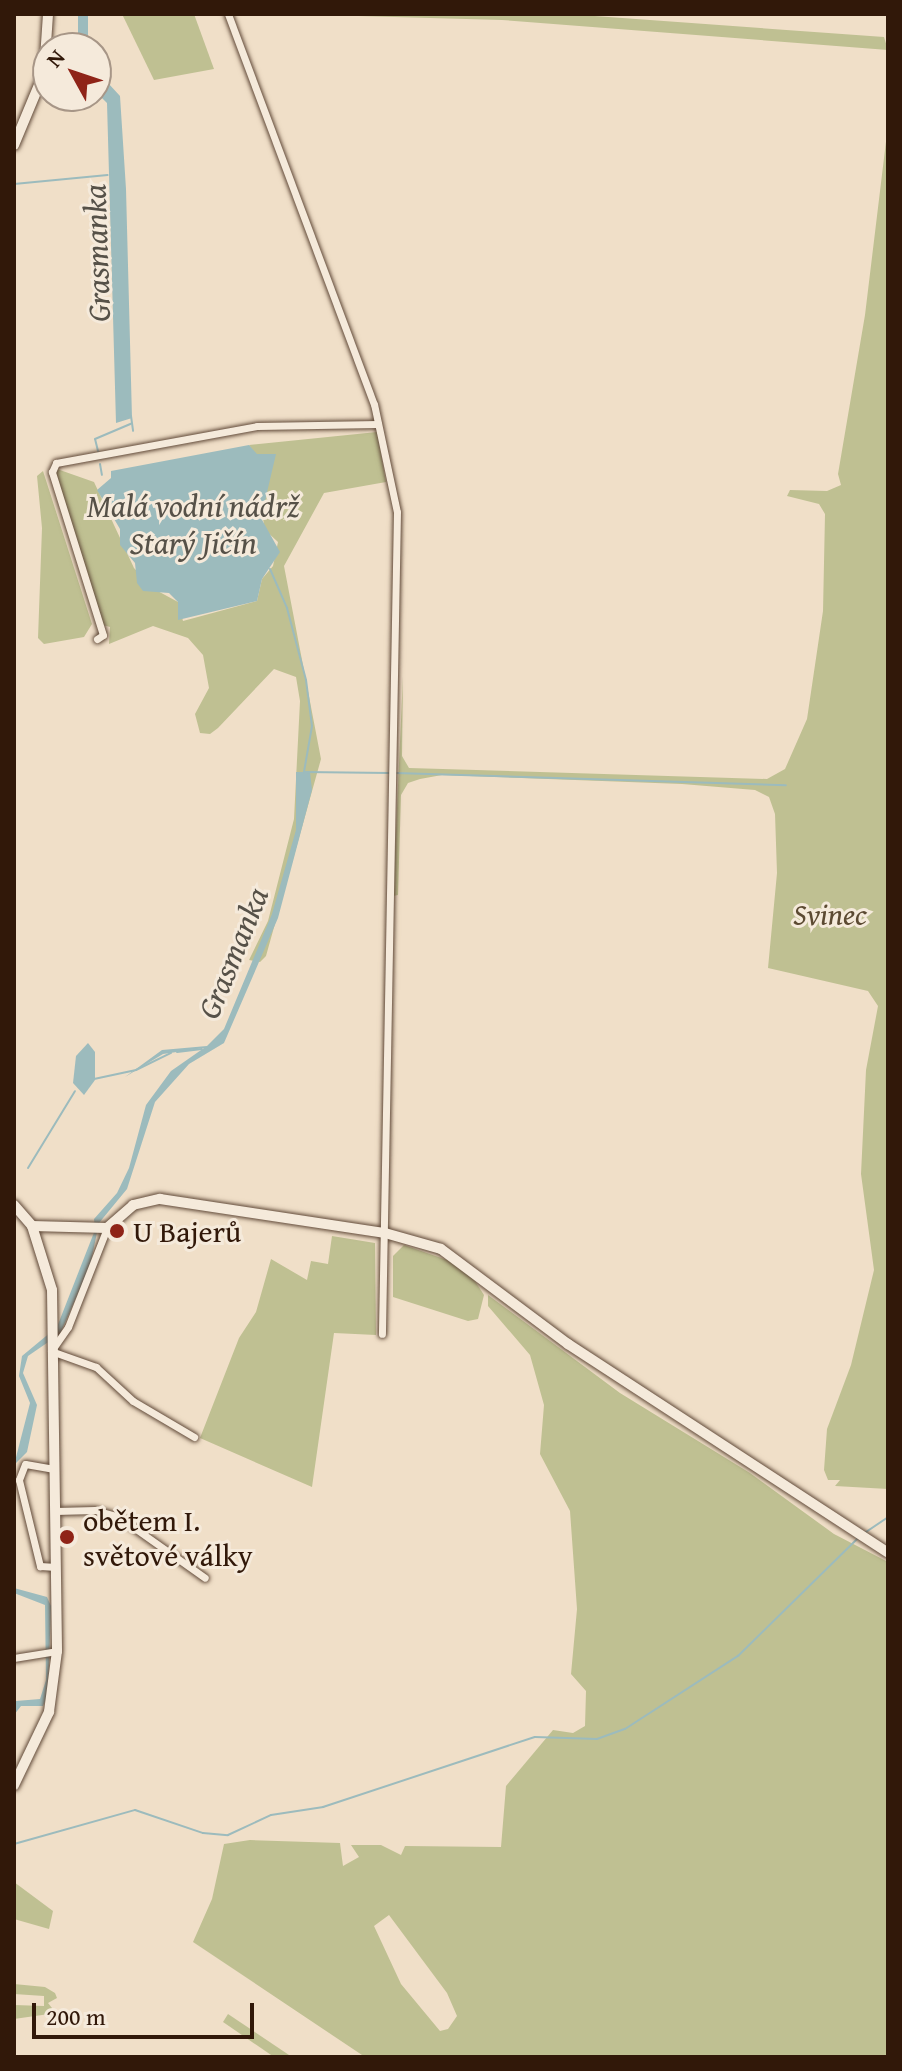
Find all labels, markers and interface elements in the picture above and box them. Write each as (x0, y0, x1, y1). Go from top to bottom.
north arrow (32, 32, 112, 112)
text: N (38, 42, 72, 74)
water label: Grasmanka (75, 183, 119, 323)
water label: Malá vodní nádrž Starý Jičín (87, 488, 299, 563)
water label: Grasmanka (189, 882, 277, 1024)
park label: Svinec (793, 896, 867, 932)
place label: U Bajerů (133, 1213, 241, 1249)
marker: U Bajerů (108, 1222, 126, 1240)
place label: obětem I. světové války (83, 1502, 253, 1572)
marker: obětem I. světové války (58, 1528, 76, 1546)
scale bar (36, 1987, 258, 2037)
text: 200 m (46, 1999, 106, 2034)

